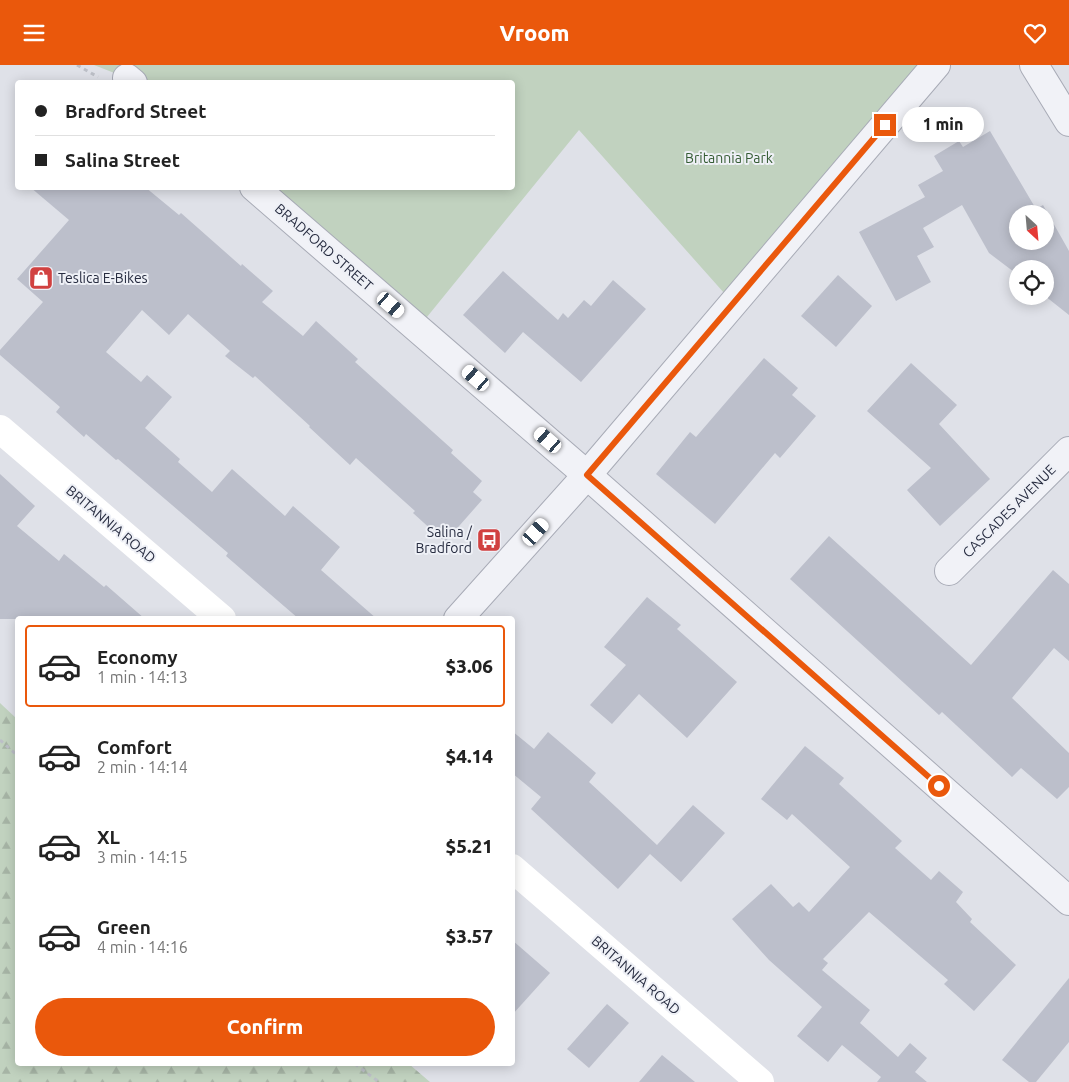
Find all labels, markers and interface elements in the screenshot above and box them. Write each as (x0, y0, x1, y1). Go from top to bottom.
icon: menu (20, 19, 48, 47)
icon: heart (1021, 19, 1049, 47)
text: Vroom (499, 20, 570, 45)
text: Bradford Street (65, 100, 206, 122)
callout: 1 min (902, 107, 985, 143)
route end (874, 114, 896, 136)
text: 1 min (923, 115, 963, 133)
text: Salina Street (65, 149, 180, 171)
park label: Britannia Park (685, 150, 773, 166)
street label: BRADFORD STREET (272, 200, 376, 294)
north arrow (1009, 205, 1054, 250)
map controls (1009, 205, 1054, 305)
button: locate (1009, 260, 1054, 305)
shop icon: Teslica E-Bikes (28, 265, 54, 291)
place label: Teslica E-Bikes (58, 270, 148, 286)
car (374, 289, 407, 321)
car (459, 362, 492, 394)
car (531, 424, 564, 456)
street label: CASCADES AVENUE (959, 461, 1059, 561)
street label: BRITANNIA ROAD (63, 482, 159, 566)
car (520, 516, 551, 548)
place label: Salina / Bradford (415, 524, 473, 556)
bus stop icon: Salina / Bradford (476, 527, 502, 553)
icon: car (37, 644, 82, 689)
text: Economy (97, 646, 178, 668)
text: $3.06 (445, 655, 493, 677)
text: 1 min · 14:13 (97, 668, 188, 686)
icon: car (37, 734, 82, 779)
text: Comfort (97, 736, 172, 758)
text: $4.14 (445, 745, 493, 767)
text: 2 min · 14:14 (97, 758, 188, 776)
route start (928, 775, 950, 797)
icon: car (37, 824, 82, 869)
text: XL (97, 826, 120, 848)
text: $5.21 (445, 835, 493, 857)
text: 3 min · 14:15 (97, 848, 188, 866)
icon: car (37, 914, 82, 959)
text: Green (97, 916, 151, 938)
text: $3.57 (445, 925, 493, 947)
street label: BRITANNIA ROAD (589, 932, 683, 1018)
text: 4 min · 14:16 (97, 938, 188, 956)
button: Confirm (35, 998, 495, 1056)

